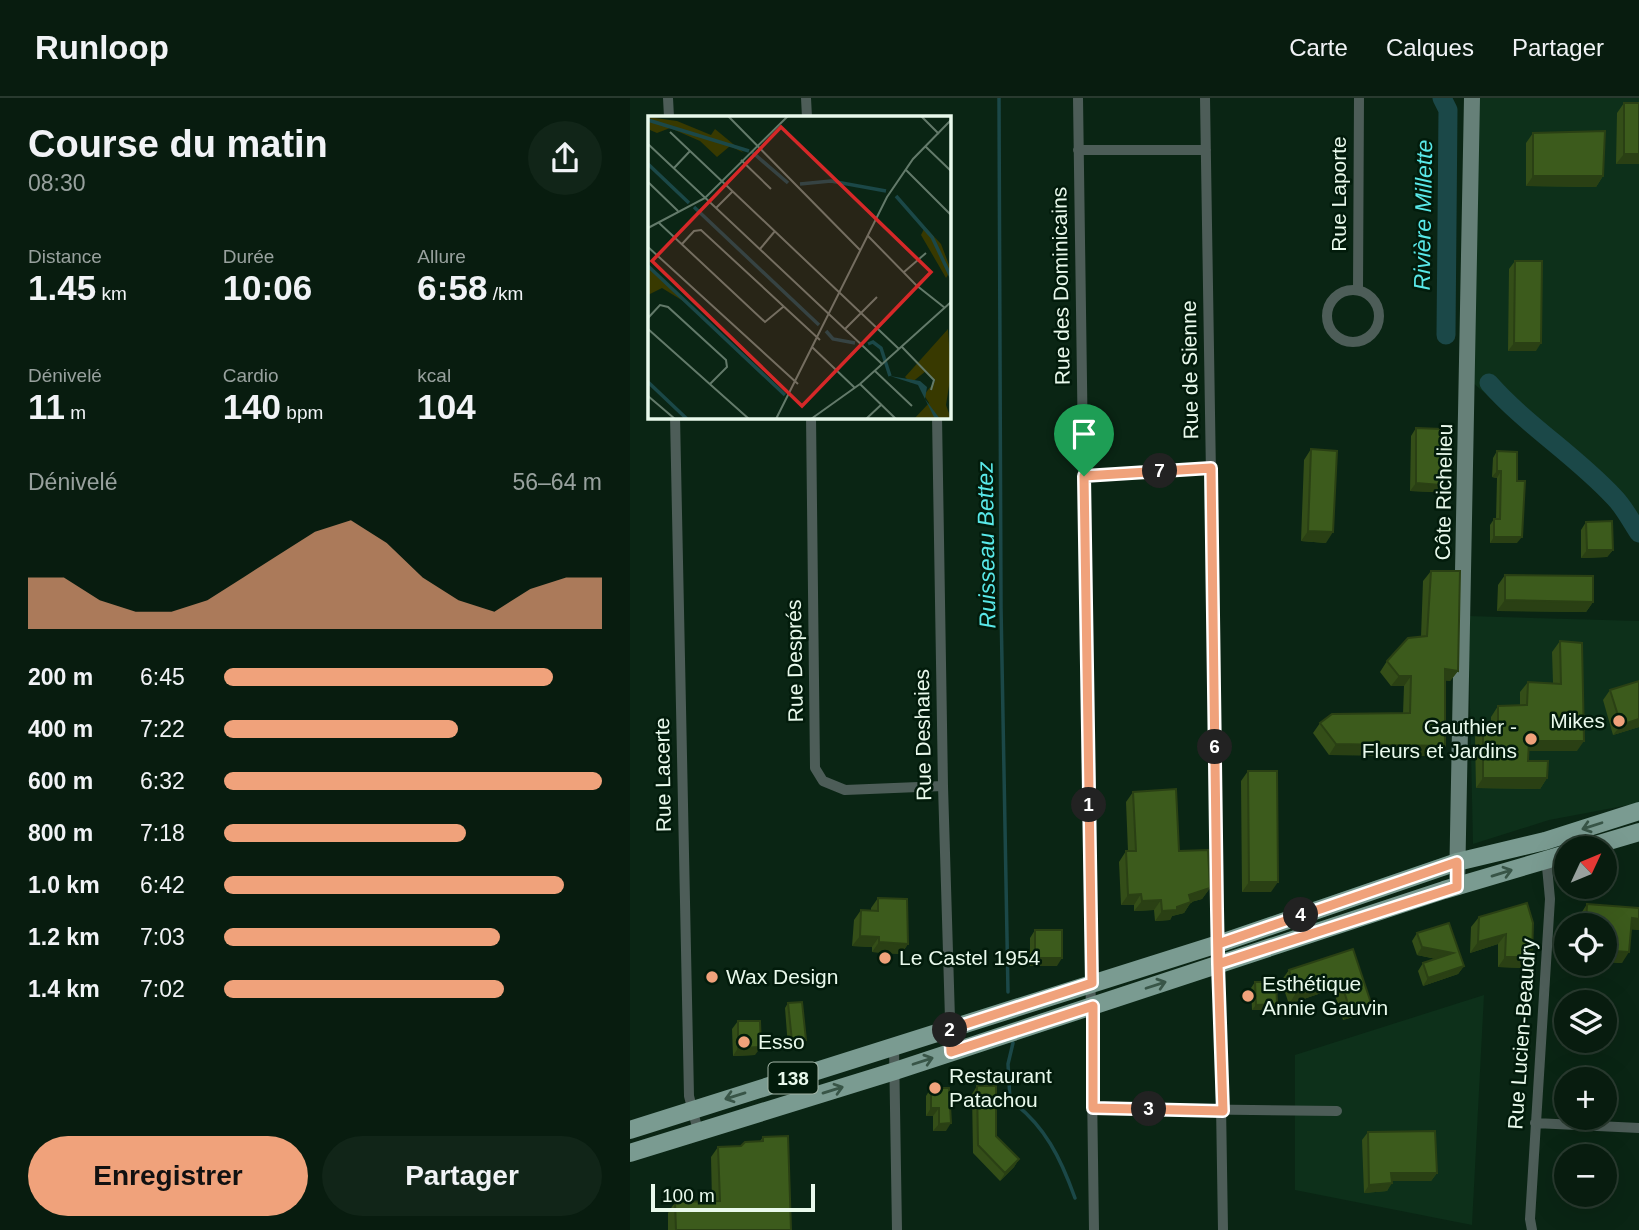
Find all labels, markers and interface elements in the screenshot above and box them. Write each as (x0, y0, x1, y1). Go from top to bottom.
text: Runloop (35, 29, 169, 66)
text: Carte (1289, 34, 1348, 61)
text: Calques (1386, 34, 1474, 61)
text: Partager (1512, 34, 1604, 61)
inset map (648, 116, 950, 418)
button: share (528, 121, 602, 195)
text: Course du matin (28, 123, 328, 165)
street label: Rue Laporte (1327, 136, 1350, 252)
water label: Rivière Millette (1409, 139, 1437, 291)
text: 08:30 (28, 170, 86, 196)
street label: Rue des Dominicains (1047, 187, 1074, 385)
text: Distance (28, 246, 102, 267)
text: Durée (223, 246, 274, 267)
text: Allure (417, 246, 466, 267)
text: 1.45 (28, 268, 96, 307)
text: 10:06 (223, 268, 312, 307)
text: 6:58 (417, 268, 487, 307)
text: km (96, 283, 127, 304)
text: /km (487, 283, 523, 304)
street label: Rue de Sienne (1177, 300, 1202, 440)
text: Dénivelé (28, 365, 102, 386)
text: Cardio (223, 365, 279, 386)
text: kcal (417, 365, 451, 386)
text: 11 (28, 387, 65, 426)
text: 140 (223, 387, 281, 426)
text: 104 (417, 387, 476, 426)
text: m (65, 402, 86, 423)
text: bpm (281, 402, 323, 423)
pin (1054, 404, 1114, 476)
icon: arrive (1065, 415, 1103, 453)
street label: Côte Richelieu (1431, 424, 1456, 560)
pin: 7 (1142, 454, 1178, 488)
text: 7 (1154, 460, 1165, 481)
water label: Ruisseau Bettez (972, 461, 1000, 629)
text: Dénivelé (28, 469, 118, 495)
text: 56–64 m (512, 469, 602, 495)
street label: Rue Després (782, 600, 807, 722)
text: 200 m (28, 664, 93, 690)
text: 6:45 (140, 664, 185, 690)
street label: Rue Deshaies (910, 669, 935, 801)
place label: Mikes (1550, 709, 1605, 732)
marker: Mikes (1611, 713, 1627, 729)
place label: Gauthier - Fleurs et Jardins (1362, 715, 1517, 762)
text: 400 m (28, 716, 93, 742)
text: 7:22 (140, 716, 185, 742)
street label: Rue Lacerte (650, 718, 675, 832)
pin: 6 (1198, 730, 1232, 764)
marker: Gauthier - Fleurs et Jardins (1523, 731, 1539, 747)
text: 6 (1209, 736, 1220, 757)
text: 600 m (28, 768, 93, 794)
text: 6:32 (140, 768, 185, 794)
pin: 1 (1072, 788, 1106, 822)
text: 1 (1083, 794, 1094, 815)
text: 800 m (28, 820, 93, 846)
text: 7:18 (140, 820, 185, 846)
one-way arrow (1581, 820, 1603, 833)
north arrow (1554, 836, 1617, 900)
map controls (1554, 836, 1617, 1207)
one-way arrow (1490, 866, 1512, 879)
text: 1.0 km (28, 872, 100, 898)
text: 6:42 (140, 872, 185, 898)
pin: 4 (1284, 898, 1318, 932)
text: 4 (1295, 904, 1306, 925)
button: locate (1554, 913, 1617, 976)
text: 1.2 km (28, 924, 100, 950)
text: 7:03 (140, 924, 185, 950)
street label: Rue Lucien-Beaudry (1503, 937, 1540, 1130)
place label: Le Castel 1954 (899, 946, 1041, 969)
marker: Le Castel 1954 (877, 950, 893, 966)
place label: Wax Design (726, 965, 838, 988)
marker: Wax Design (704, 969, 720, 985)
place label: Esthétique Annie Gauvin (1262, 972, 1388, 1019)
text: 1.4 km (28, 976, 100, 1002)
text: 7:02 (140, 976, 185, 1002)
one-way arrow (1144, 978, 1166, 990)
marker: Esthétique Annie Gauvin (1240, 988, 1256, 1004)
button: layers (1554, 990, 1617, 1053)
pin: 2 (932, 1012, 968, 1048)
text: 2 (944, 1019, 955, 1040)
place label: Esso (758, 1030, 805, 1053)
marker: Esso (736, 1034, 752, 1050)
one-way arrow (912, 1054, 934, 1066)
road number: 138 (768, 1062, 818, 1094)
place label: Restaurant Patachou (949, 1064, 1052, 1111)
button: + (1554, 1067, 1617, 1130)
marker: Restaurant Patachou (927, 1080, 943, 1096)
one-way arrow (822, 1082, 844, 1095)
one-way arrow (725, 1091, 747, 1103)
pin: 3 (1132, 1091, 1166, 1126)
text: 3 (1143, 1098, 1154, 1119)
button: Enregistrer (28, 1136, 308, 1216)
button: Partager (322, 1136, 602, 1216)
button: − (1554, 1144, 1617, 1207)
scale bar (651, 1181, 816, 1213)
text: 100 m (662, 1185, 715, 1206)

